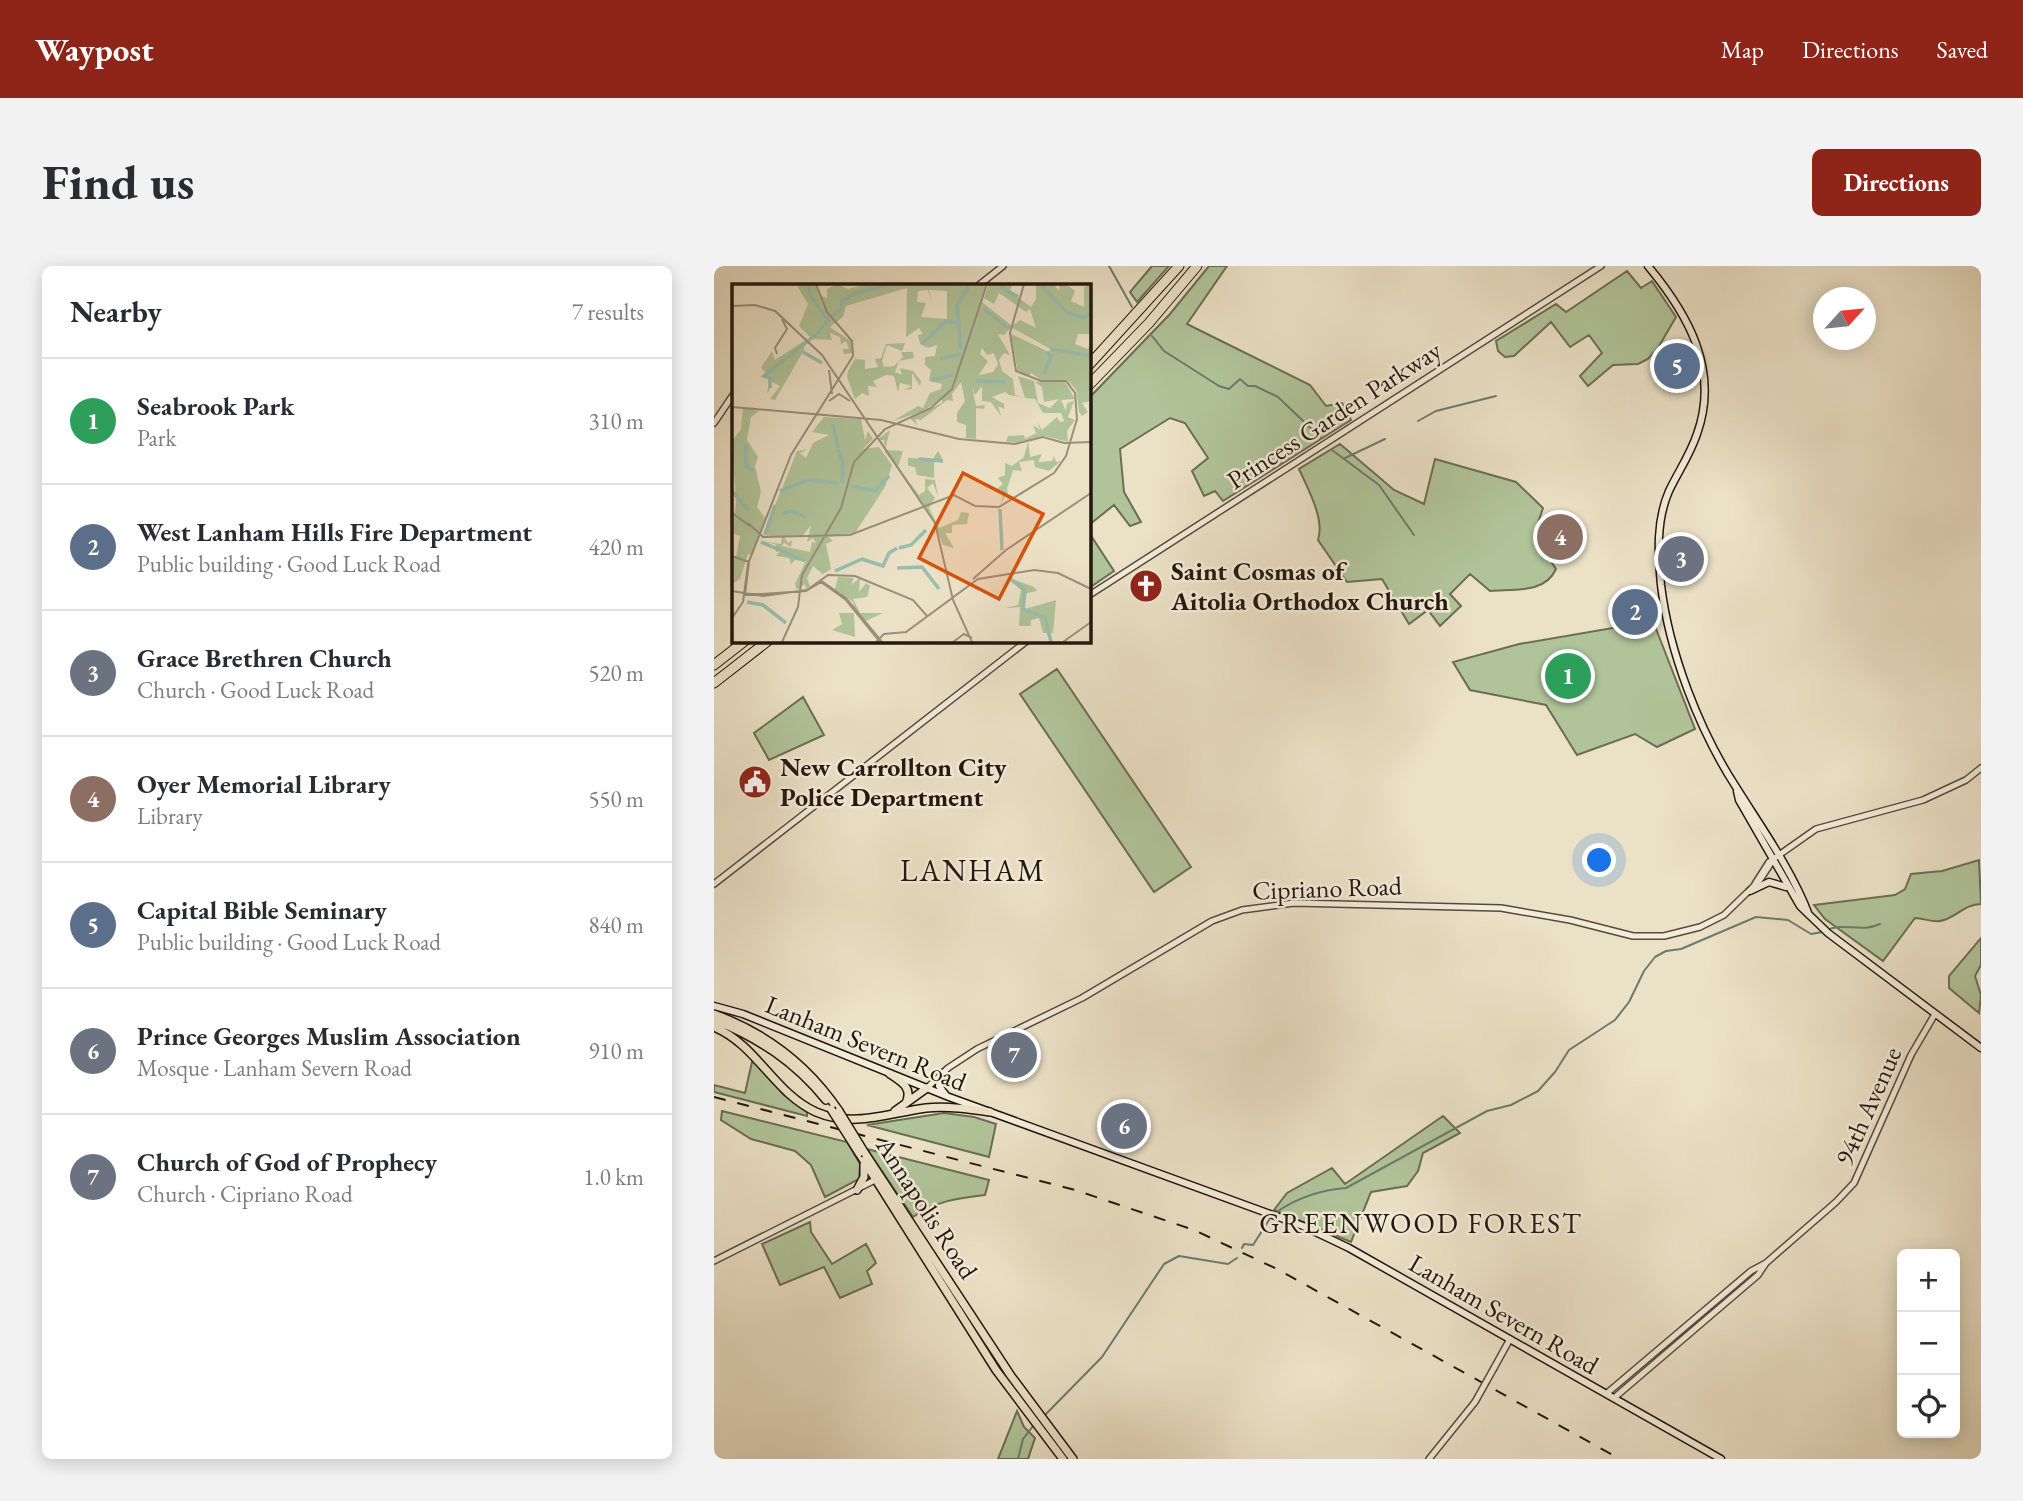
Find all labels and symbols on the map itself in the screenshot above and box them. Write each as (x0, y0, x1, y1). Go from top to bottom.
inset map (732, 284, 1090, 642)
north arrow (1813, 287, 1876, 350)
street label: Princess Garden Parkway (1220, 333, 1448, 497)
pin: 5 (1654, 340, 1700, 392)
pin: 4 (1537, 511, 1583, 563)
pin: 3 (1658, 533, 1704, 585)
place label: Saint Cosmas of Aitolia Orthodox Church (1170, 554, 1449, 618)
church icon: Saint Cosmas of Aitolia Orthodox Church (1127, 567, 1165, 605)
pin: 2 (1612, 586, 1658, 638)
pin: 1 (1545, 650, 1591, 702)
place label: New Carrollton City Police Department (780, 750, 1007, 814)
public building icon: New Carrollton City Police Department (736, 763, 774, 801)
your location (1582, 843, 1616, 877)
district label: LANHAM (900, 851, 1046, 890)
street label: Cipriano Road (1251, 868, 1403, 908)
street label: Lanham Severn Road (761, 987, 972, 1099)
pin: 7 (991, 1029, 1037, 1081)
street label: 94th Avenue (1827, 1041, 1909, 1171)
pin: 6 (1101, 1100, 1147, 1152)
street label: Annapolis Road (868, 1130, 986, 1286)
district label: GREENWOOD FOREST (1259, 1205, 1583, 1241)
street label: Lanham Severn Road (1403, 1246, 1606, 1383)

